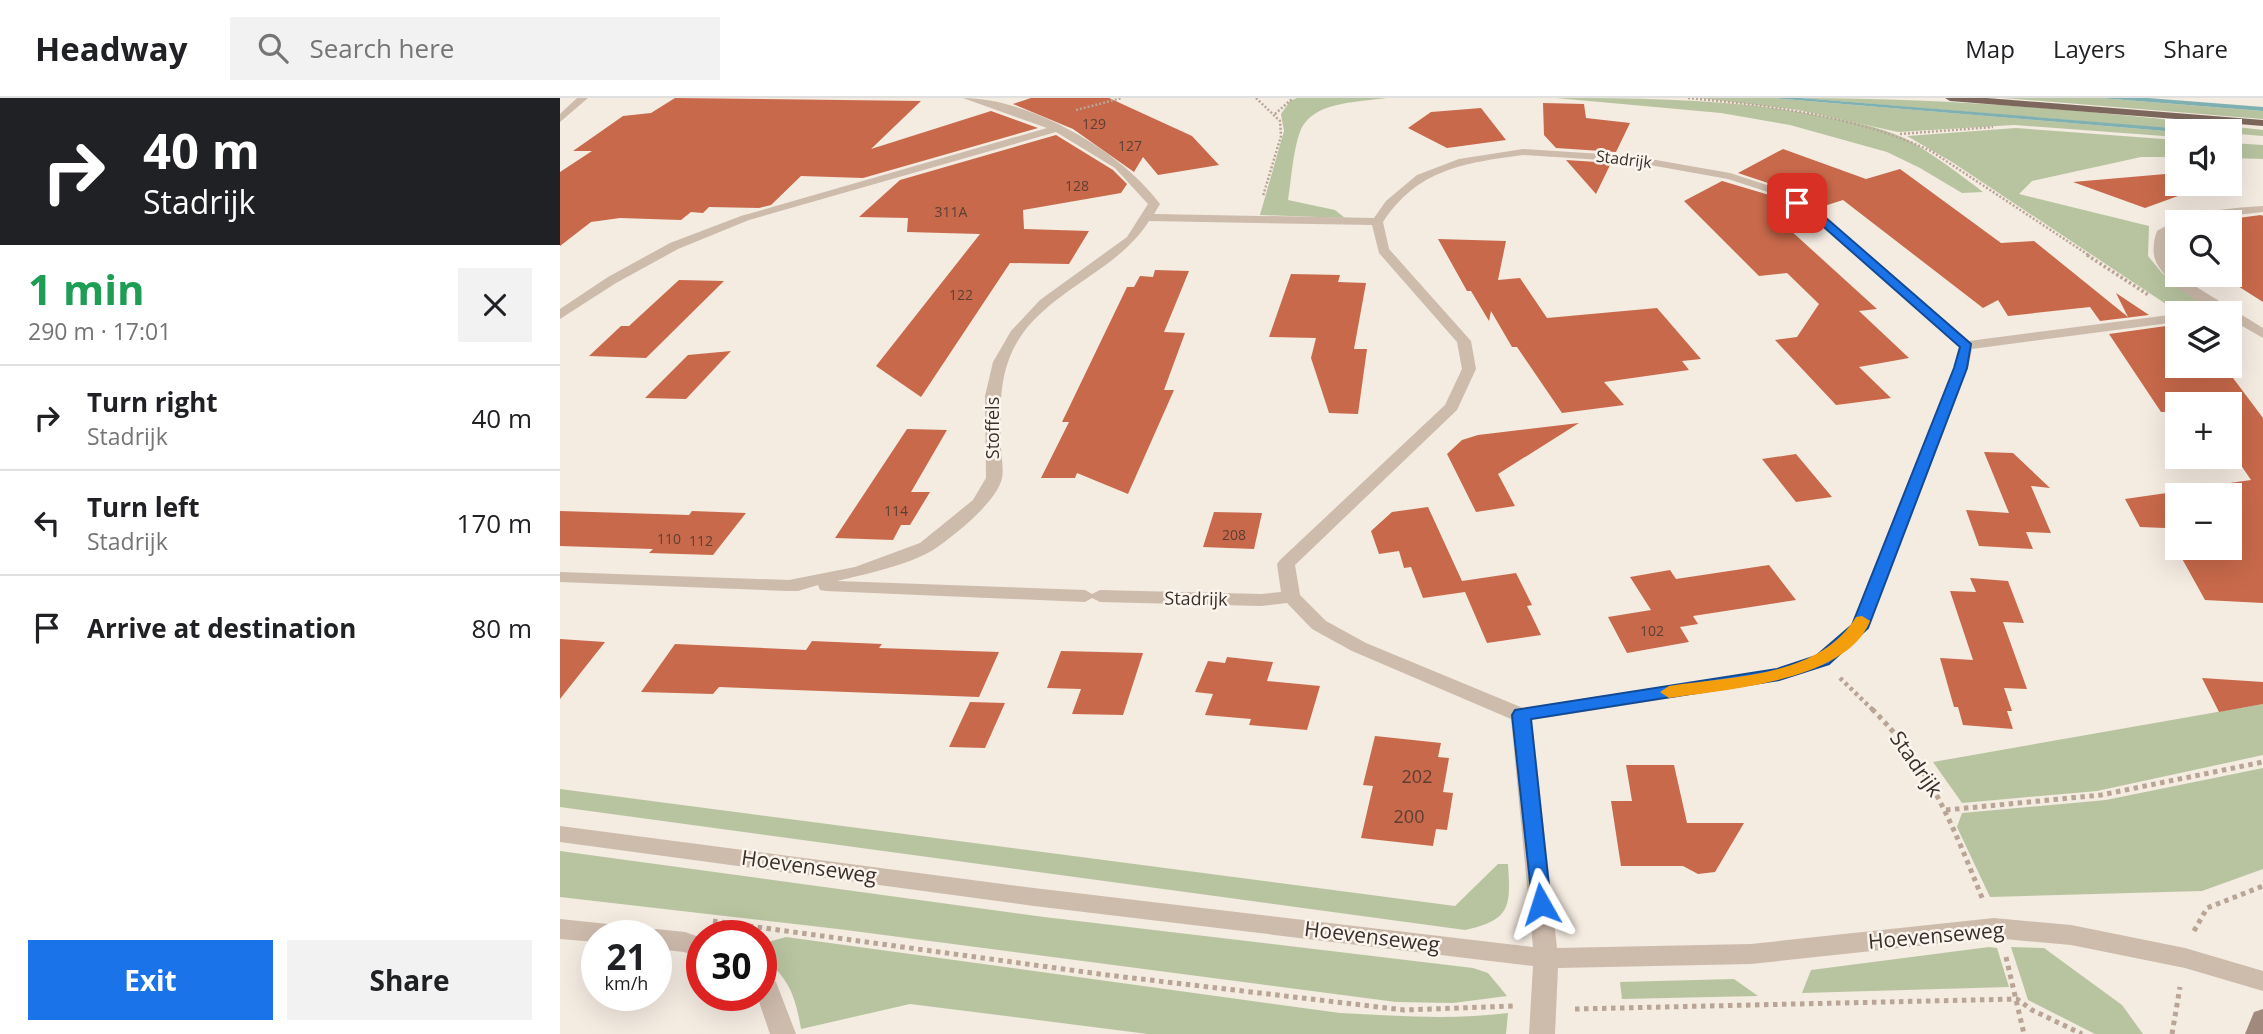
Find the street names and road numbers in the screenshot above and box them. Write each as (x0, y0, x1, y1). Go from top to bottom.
street label: Stadrijk (1595, 145, 1654, 173)
street label: Stoffels (980, 397, 1004, 459)
street label: Stadrijk (1164, 585, 1228, 611)
street label: Stadrijk (1884, 725, 1949, 802)
street label: Hoevenseweg (740, 843, 879, 889)
street label: Hoevenseweg (1303, 914, 1441, 958)
street label: Hoevenseweg (1867, 915, 2005, 955)

